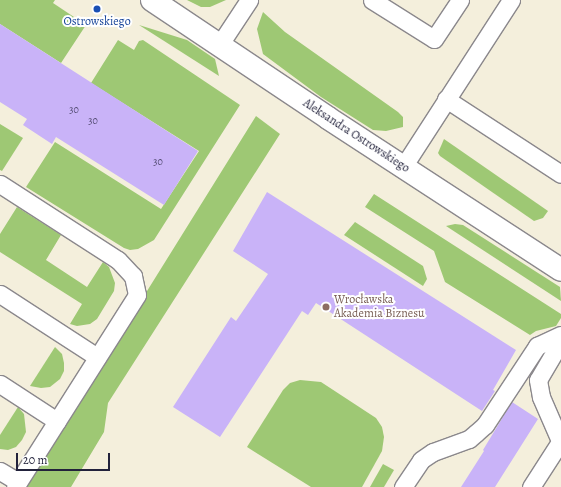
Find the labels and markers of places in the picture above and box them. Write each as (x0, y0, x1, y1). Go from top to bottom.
marker: Ostrowskiego (92, 4, 102, 14)
place label: Ostrowskiego (63, 15, 131, 29)
place label: Wrocławska Akademia Biznesu (334, 293, 424, 321)
marker: Wrocławska Akademia Biznesu (321, 302, 331, 312)

